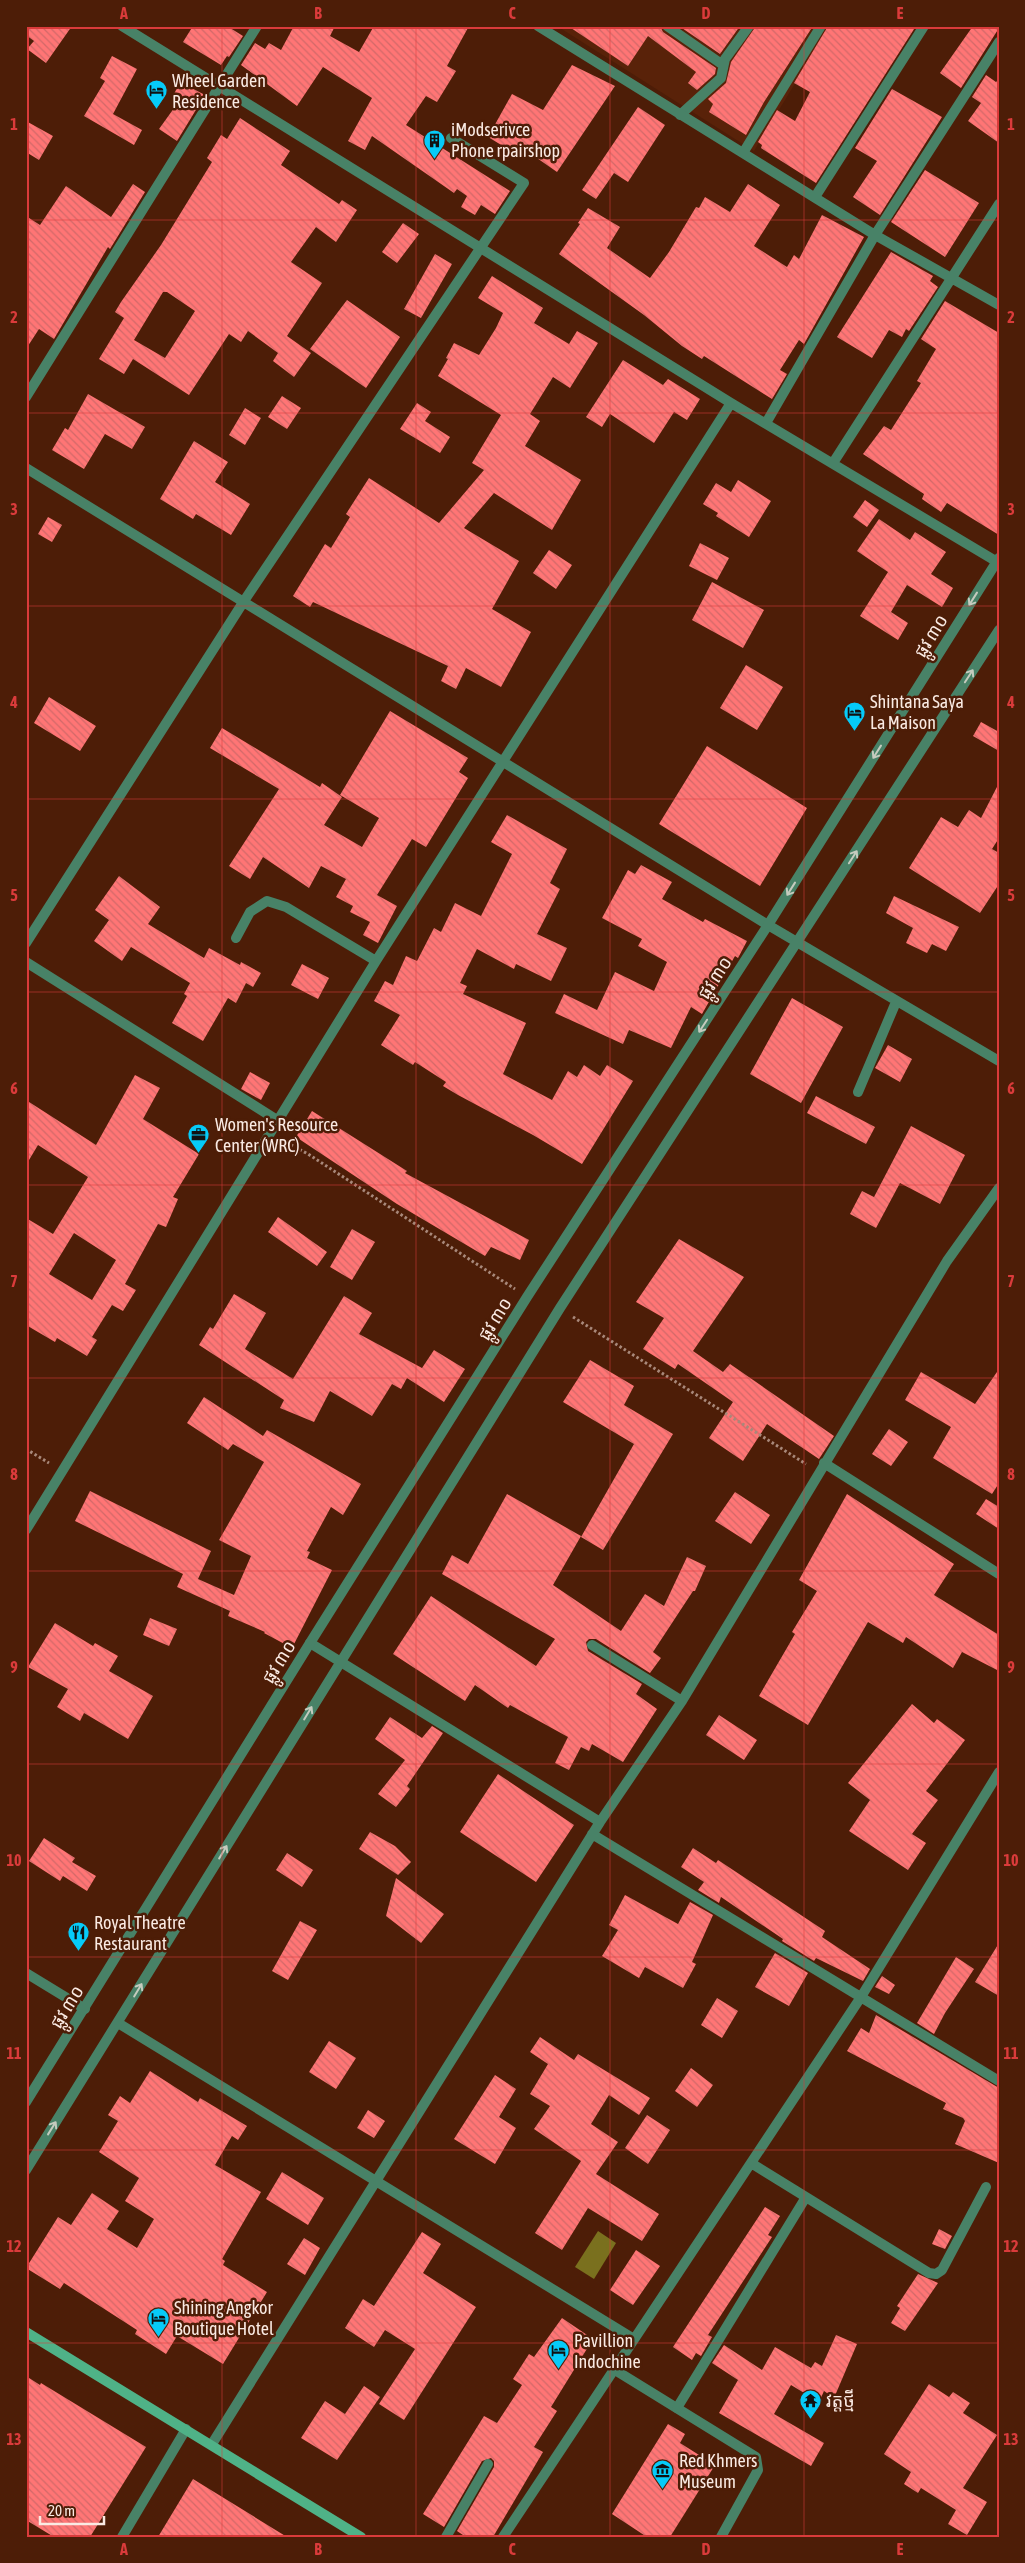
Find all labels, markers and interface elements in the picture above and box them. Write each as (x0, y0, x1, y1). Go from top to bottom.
text: A (119, 4, 128, 22)
text: B (314, 4, 322, 22)
text: C (508, 4, 516, 22)
text: D (702, 4, 711, 22)
text: E (897, 4, 904, 22)
place label: Wheel Garden Residence (172, 70, 266, 112)
hotel icon: Wheel Garden Residence (144, 79, 168, 110)
text: 1 (10, 115, 18, 133)
text: 1 (1007, 115, 1015, 133)
place label: iModserivce Phone rpairshop (451, 119, 560, 161)
building icon: iModserivce Phone rpairshop (423, 128, 447, 159)
text: 2 (10, 308, 18, 326)
text: 2 (1007, 308, 1015, 326)
text: 3 (10, 500, 18, 518)
text: 3 (1007, 500, 1015, 518)
one-way arrow (967, 592, 977, 606)
street label: ផ្លូវ ៣០ (909, 610, 957, 664)
one-way arrow (964, 669, 975, 683)
place label: Shintana Saya La Maison (870, 691, 964, 733)
text: 4 (9, 693, 18, 711)
text: 4 (1006, 693, 1015, 711)
hotel icon: Shintana Saya La Maison (842, 700, 866, 731)
one-way arrow (872, 744, 882, 758)
one-way arrow (848, 850, 859, 864)
one-way arrow (785, 882, 795, 896)
text: 5 (10, 886, 18, 904)
text: 5 (1007, 886, 1015, 904)
street label: ផ្លូវ ៣០ (693, 952, 741, 1006)
one-way arrow (698, 1019, 708, 1033)
text: 6 (10, 1079, 18, 1097)
text: 6 (1007, 1079, 1015, 1097)
place label: Women's Resource Center (WRC) (215, 1114, 338, 1156)
office icon: Women's Resource Center (WRC) (187, 1123, 211, 1154)
text: 7 (10, 1272, 18, 1290)
text: 7 (1007, 1272, 1015, 1290)
street label: ផ្លូវ ៣០ (473, 1293, 521, 1347)
text: 8 (10, 1465, 18, 1483)
text: 8 (1007, 1465, 1015, 1483)
street label: ផ្លូវ ៣០ (257, 1636, 305, 1690)
text: 9 (10, 1658, 18, 1676)
text: 9 (1007, 1658, 1015, 1676)
one-way arrow (303, 1707, 313, 1721)
one-way arrow (218, 1845, 228, 1859)
text: 10 (6, 1851, 22, 1869)
text: 10 (1003, 1851, 1019, 1869)
place label: Royal Theatre Restaurant (94, 1912, 186, 1954)
restaurant icon: Royal Theatre Restaurant (66, 1921, 90, 1952)
street label: ផ្លូវ ៣០ (45, 1981, 93, 2035)
one-way arrow (134, 1984, 144, 1998)
text: 11 (6, 2044, 22, 2062)
text: 11 (1003, 2044, 1019, 2062)
one-way arrow (47, 2122, 57, 2136)
text: 12 (6, 2237, 22, 2255)
text: 12 (1003, 2237, 1019, 2255)
place label: Shining Angkor Boutique Hotel (174, 2297, 274, 2339)
hotel icon: Shining Angkor Boutique Hotel (146, 2306, 170, 2337)
place label: Pavillion Indochine (574, 2330, 641, 2372)
hotel icon: Pavillion Indochine (546, 2339, 570, 2370)
temple icon: វត្តថ្មី (798, 2389, 822, 2420)
place label: វត្តថ្មី (826, 2389, 855, 2412)
text: 13 (6, 2430, 22, 2448)
text: 13 (1003, 2430, 1019, 2448)
place label: Red Khmers Museum (679, 2450, 757, 2492)
museum icon: Red Khmers Museum (651, 2459, 675, 2490)
scale bar (40, 2493, 104, 2525)
text: 20 m (48, 2502, 75, 2519)
text: A (119, 2540, 128, 2558)
text: B (314, 2540, 322, 2558)
text: C (508, 2540, 516, 2558)
text: D (702, 2540, 711, 2558)
text: E (897, 2540, 904, 2558)

